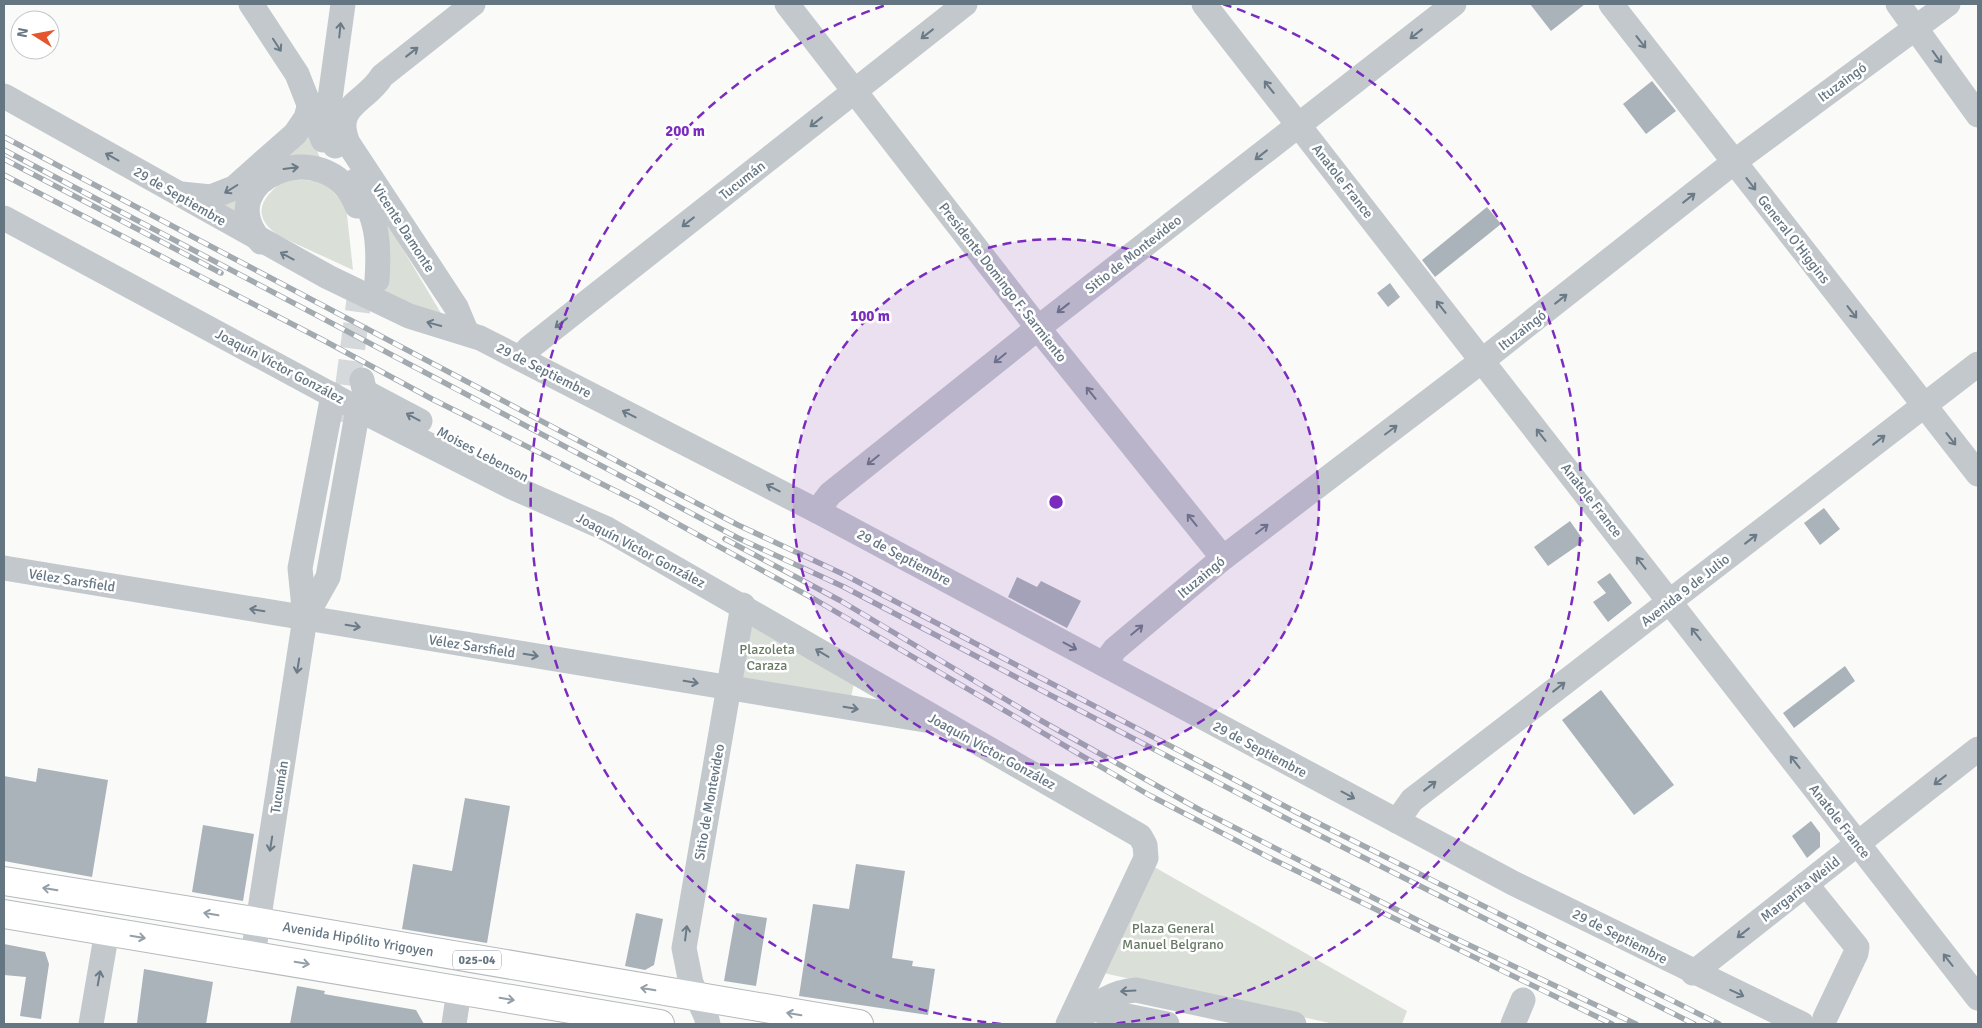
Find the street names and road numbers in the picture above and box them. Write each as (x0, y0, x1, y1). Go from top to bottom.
street label: Ituzaingó (1815, 59, 1870, 106)
street label: Anatole France (1308, 141, 1377, 222)
street label: Tucumán (716, 157, 769, 204)
street label: 29 de Septiembre (130, 163, 229, 230)
street label: Vicente Damonte (369, 181, 438, 276)
street label: General O'Higgins (1754, 192, 1833, 287)
street label: Presidente Domingo F. Sarmiento (935, 199, 1070, 365)
street label: Sitio de Montevideo (1082, 211, 1185, 297)
street label: Ituzaingó (1495, 306, 1550, 354)
street label: Joaquín Víctor González (212, 325, 347, 408)
street label: 29 de Septiembre (494, 339, 594, 402)
street label: Moises Lebenson (434, 423, 532, 486)
street label: Anatole France (1557, 460, 1626, 541)
street label: Joaquín Víctor González (573, 509, 708, 592)
street label: 29 de Septiembre (854, 525, 954, 589)
street label: Avenida 9 de Julio (1638, 551, 1733, 630)
street label: Ituzaingó (1174, 553, 1228, 602)
street label: Vélez Sarsfield (27, 565, 116, 596)
street label: Vélez Sarsfield (427, 631, 516, 662)
street label: Joaquín Víctor González (925, 709, 1059, 794)
street label: 29 de Septiembre (1210, 717, 1310, 781)
street label: Sitio de Montevideo (691, 743, 728, 862)
street label: Tucumán (267, 759, 292, 815)
street label: Anatole France (1805, 781, 1874, 862)
street label: Margarita Weild (1757, 853, 1843, 926)
street label: 29 de Septiembre (1570, 905, 1670, 968)
street label: Avenida Hipólito Yrigoyen (281, 918, 435, 961)
road number: 025-04 (453, 950, 501, 970)

